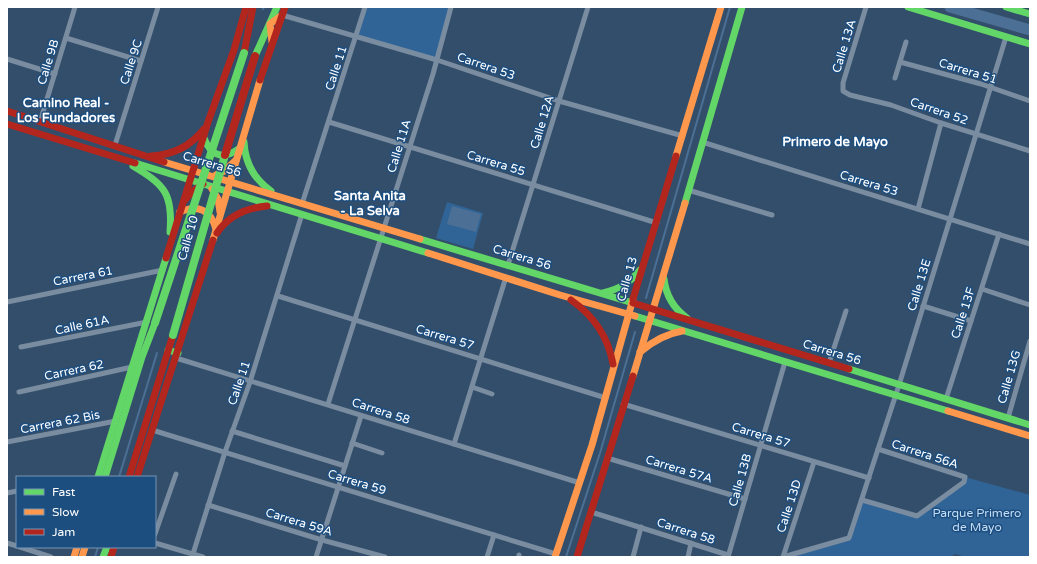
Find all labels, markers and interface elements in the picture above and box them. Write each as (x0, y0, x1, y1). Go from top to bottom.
street label: Calle 13A (829, 18, 859, 74)
street label: Calle 9B (34, 38, 62, 86)
street label: Calle 9C (117, 38, 145, 86)
street label: Calle 11 (322, 44, 350, 92)
street label: Carrera 53 (455, 50, 517, 82)
street label: Carrera 51 (937, 55, 999, 87)
street label: Calle 12A (527, 94, 557, 150)
district label: Camino Real - Los Fundadores (17, 95, 115, 126)
street label: Carrera 52 (908, 95, 970, 127)
street label: Calle 11A (384, 118, 414, 174)
district label: Primero de Mayo (782, 134, 888, 150)
street label: Carrera 55 (465, 147, 527, 179)
street label: Carrera 56 (181, 148, 243, 180)
street label: Carrera 53 (838, 167, 900, 199)
district label: Santa Anita - La Selva (334, 188, 406, 219)
street label: Calle 10 (175, 213, 201, 262)
street label: Carrera 56 (491, 241, 553, 273)
street label: Calle 13 (614, 255, 640, 303)
street label: Calle 13E (904, 257, 934, 313)
street label: Carrera 61 (52, 263, 114, 289)
street label: Calle 13F (948, 285, 978, 341)
street label: Calle 61A (54, 312, 110, 338)
street label: Carrera 57 (414, 321, 476, 353)
street label: Carrera 56 (801, 336, 863, 368)
street label: Calle 13G (995, 349, 1023, 405)
street label: Carrera 62 (43, 357, 105, 383)
street label: Calle 11 (225, 359, 253, 407)
street label: Carrera 58 (350, 395, 412, 427)
street label: Carrera 62 Bis (19, 407, 101, 437)
street label: Carrera 57 (730, 419, 792, 451)
street label: Carrera 56A (890, 437, 960, 471)
street label: Carrera 57A (644, 452, 714, 486)
street label: Calle 13B (726, 452, 754, 508)
street label: Carrera 59 (326, 466, 388, 498)
legend (16, 476, 156, 548)
street label: Calle 13D (774, 478, 804, 534)
text: Fast (52, 485, 76, 499)
text: Slow (52, 505, 79, 519)
street label: Carrera 59A (264, 505, 334, 539)
park label: Parque Primero de Mayo (933, 506, 1021, 534)
street label: Carrera 58 (655, 515, 717, 547)
text: Jam (52, 525, 75, 539)

